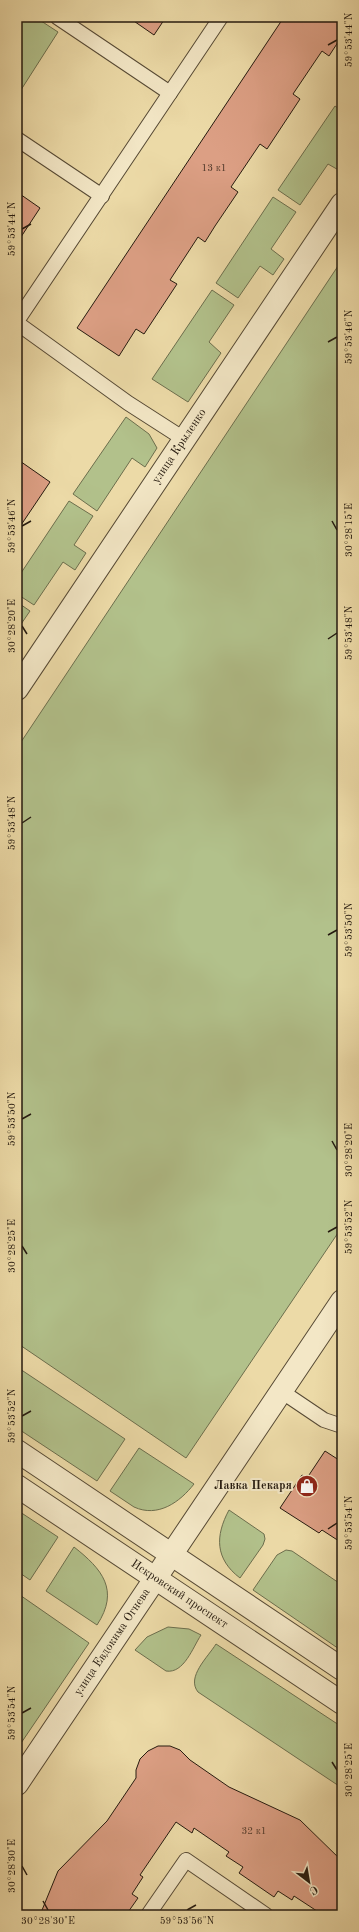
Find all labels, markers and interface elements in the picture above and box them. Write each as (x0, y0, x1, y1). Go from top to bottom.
text: 59°53'44"N (344, 12, 354, 67)
house number: 13 к1 (201, 163, 227, 173)
text: 59°53'44"N (7, 201, 17, 256)
text: 59°53'46"N (344, 309, 354, 364)
street label: улица Крыленко (150, 407, 209, 486)
text: 59°53'46"N (7, 498, 17, 553)
text: 30°28'15"E (344, 503, 354, 557)
text: 30°28'20"E (7, 599, 17, 653)
text: 59°53'48"N (344, 605, 354, 660)
text: 59°53'48"N (7, 795, 17, 850)
text: 59°53'50"N (344, 902, 354, 957)
text: 59°53'50"N (7, 1091, 17, 1146)
text: 30°28'20"E (344, 1123, 354, 1177)
text: 59°53'52"N (344, 1199, 354, 1254)
text: 30°28'25"E (7, 1219, 17, 1273)
text: 59°53'52"N (7, 1388, 17, 1443)
shop icon: Лавка Пекаря (294, 1473, 320, 1499)
place label: Лавка Пекаря (214, 1480, 292, 1492)
text: 59°53'54"N (344, 1495, 354, 1550)
street label: Искровский проспект (129, 1558, 230, 1631)
street label: улица Евдокима Огнева (72, 1586, 153, 1698)
text: 59°53'54"N (7, 1685, 17, 1740)
text: 30°28'25"E (344, 1743, 354, 1797)
house number: 32 к1 (241, 1826, 267, 1836)
text: 30°28'30"E (7, 1839, 17, 1893)
north arrow (289, 1862, 329, 1902)
text: С (307, 1883, 319, 1896)
text: 30°28'30"E (21, 1916, 75, 1926)
text: 59°53'56"N (160, 1916, 215, 1926)

